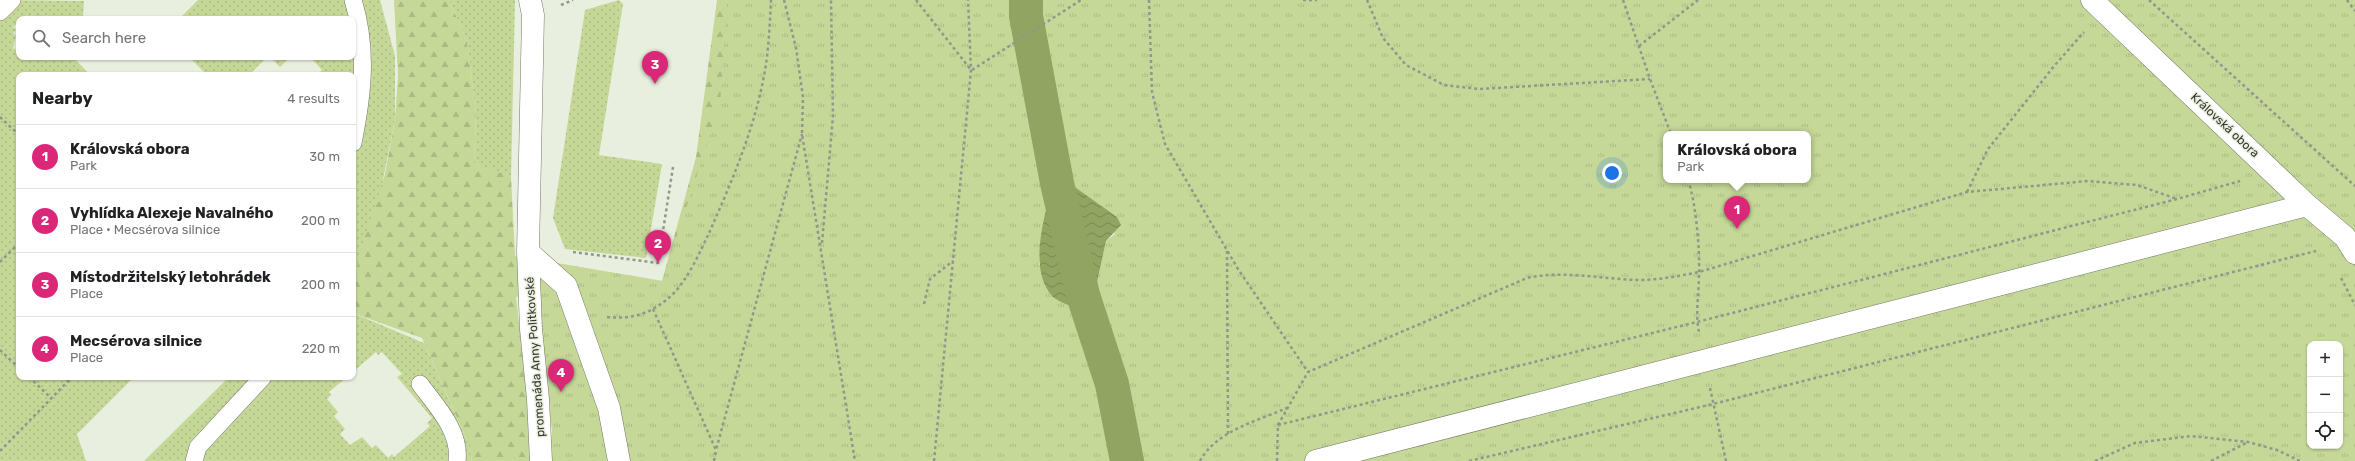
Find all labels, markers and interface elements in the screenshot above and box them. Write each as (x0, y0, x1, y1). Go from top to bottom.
search box (16, 16, 356, 60)
icon: search (30, 27, 52, 49)
text: Search here (62, 29, 146, 47)
pin: 3 (642, 51, 668, 84)
text: Nearby (32, 88, 93, 108)
street label: Královská obora (2188, 90, 2262, 160)
text: 4 results (287, 91, 340, 106)
popup (1663, 131, 1811, 183)
text: Královská obora (70, 140, 190, 158)
text: Královská obora (1677, 141, 1797, 159)
text: 1 (42, 149, 48, 164)
text: 30 m (309, 149, 340, 164)
text: Park (70, 158, 97, 173)
text: Park (1677, 159, 1704, 174)
your location (1602, 163, 1622, 183)
pin: 1 (1724, 196, 1750, 229)
text: Vyhlídka Alexeje Navalného (70, 204, 274, 222)
text: 2 (41, 213, 49, 228)
text: 200 m (301, 213, 340, 228)
text: Place · Mecsérova silnice (70, 222, 220, 237)
pin: 2 (645, 230, 671, 263)
text: Místodržitelský letohrádek (70, 268, 271, 286)
street label: promenáda Anny Politkovské (522, 276, 548, 438)
text: 3 (41, 277, 49, 292)
text: 200 m (301, 277, 340, 292)
text: Place (70, 286, 103, 301)
text: Mecsérova silnice (70, 332, 202, 350)
text: 4 (41, 341, 49, 356)
text: 220 m (302, 341, 340, 356)
map controls (2307, 341, 2343, 449)
button: + (2307, 341, 2343, 377)
text: Place (70, 350, 103, 365)
pin: 4 (548, 359, 574, 392)
button: − (2307, 377, 2343, 413)
button: locate (2307, 413, 2343, 449)

